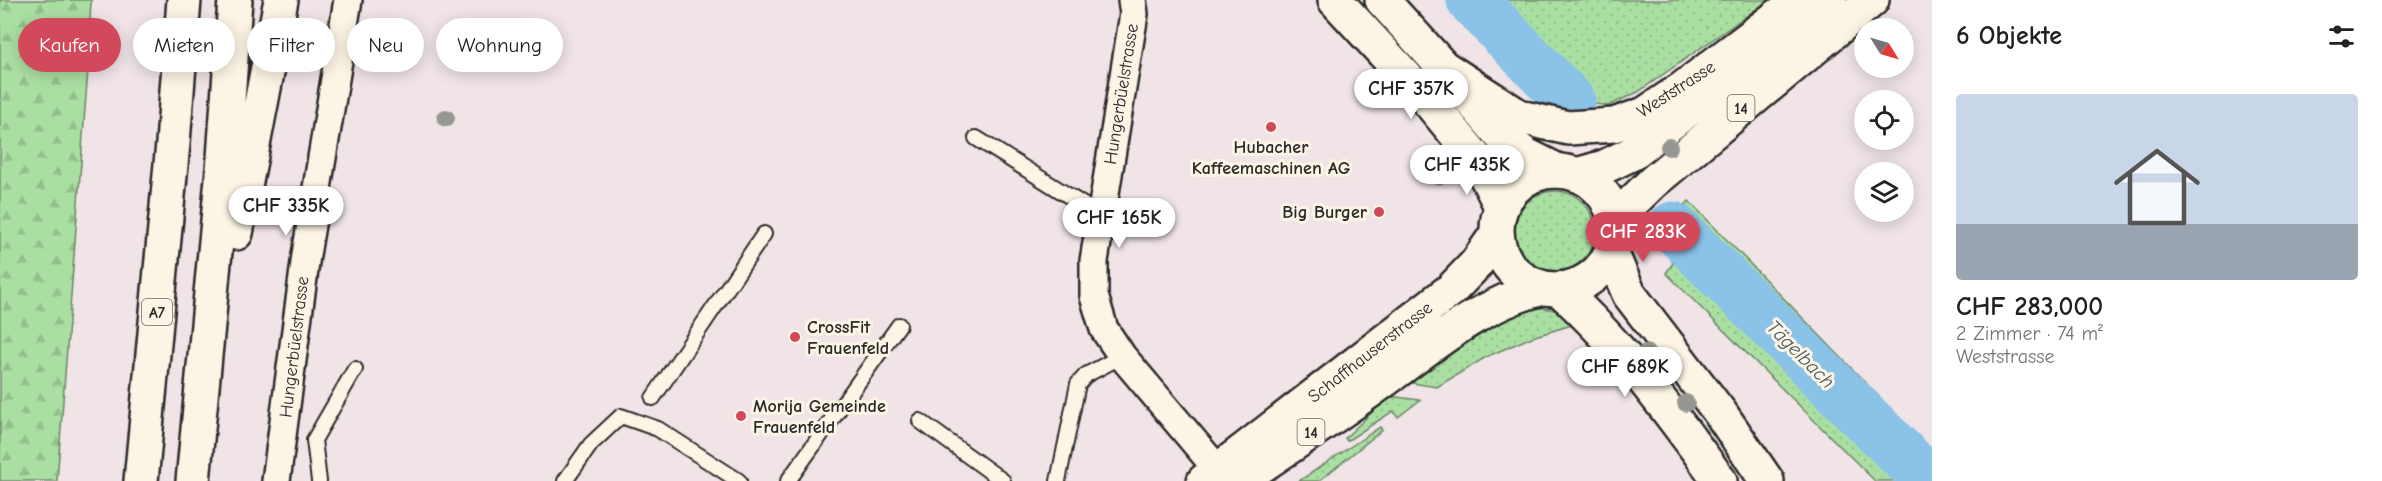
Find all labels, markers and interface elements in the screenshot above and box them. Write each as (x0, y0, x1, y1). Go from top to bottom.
chip: Kaufen (18, 18, 121, 72)
chip: Mieten (133, 18, 235, 72)
chip: Filter (247, 18, 335, 72)
chip: Neu (347, 18, 424, 72)
chip: Wohnung (436, 18, 563, 72)
north arrow (1854, 18, 1914, 78)
map controls (1854, 18, 1914, 222)
icon: filters (2325, 20, 2358, 53)
text: 6 Objekte (1956, 21, 2062, 51)
street label: Hungerbüelstrasse (1100, 22, 1143, 166)
street label: Weststrasse (1633, 56, 1719, 122)
pin: CHF 357K (1349, 69, 1473, 120)
text: CHF 357K (1368, 77, 1454, 100)
button: locate (1854, 90, 1914, 150)
road number: 14 (1728, 95, 1754, 121)
marker: Hubacher Kaffeemaschinen AG (1264, 120, 1278, 134)
icon: home (2103, 133, 2211, 241)
place label: Hubacher Kaffeemaschinen AG (1192, 137, 1351, 179)
pin: CHF 435K (1405, 145, 1529, 196)
text: CHF 435K (1424, 153, 1510, 176)
button: layers (1854, 162, 1914, 222)
pin: CHF 335K (224, 186, 348, 237)
text: CHF 335K (243, 194, 329, 217)
pin: CHF 165K (1057, 198, 1181, 249)
place label: Big Burger (1282, 202, 1368, 223)
marker: Big Burger (1372, 205, 1386, 219)
text: CHF 165K (1076, 206, 1162, 229)
pin: CHF 283K (1581, 212, 1705, 263)
text: CHF 283K (1600, 220, 1686, 243)
street label: Hungerbüelstrasse (275, 275, 314, 419)
text: CHF 283,000 (1956, 292, 2103, 322)
street label: Schaffhauserstrasse (1304, 297, 1437, 407)
road number: A7 (142, 299, 172, 325)
water label: Tägelbach (1762, 316, 1839, 393)
place label: CrossFit Frauenfeld (807, 317, 889, 359)
text: 2 Zimmer · 74 m² (1956, 322, 2103, 345)
marker: CrossFit Frauenfeld (788, 330, 802, 344)
text: Weststrasse (1956, 345, 2055, 368)
pin: CHF 689K (1563, 347, 1687, 398)
text: CHF 689K (1581, 355, 1669, 378)
place label: Morija Gemeinde Frauenfeld (753, 396, 886, 438)
marker: Morija Gemeinde Frauenfeld (734, 409, 748, 423)
road number: 14 (1298, 419, 1324, 445)

